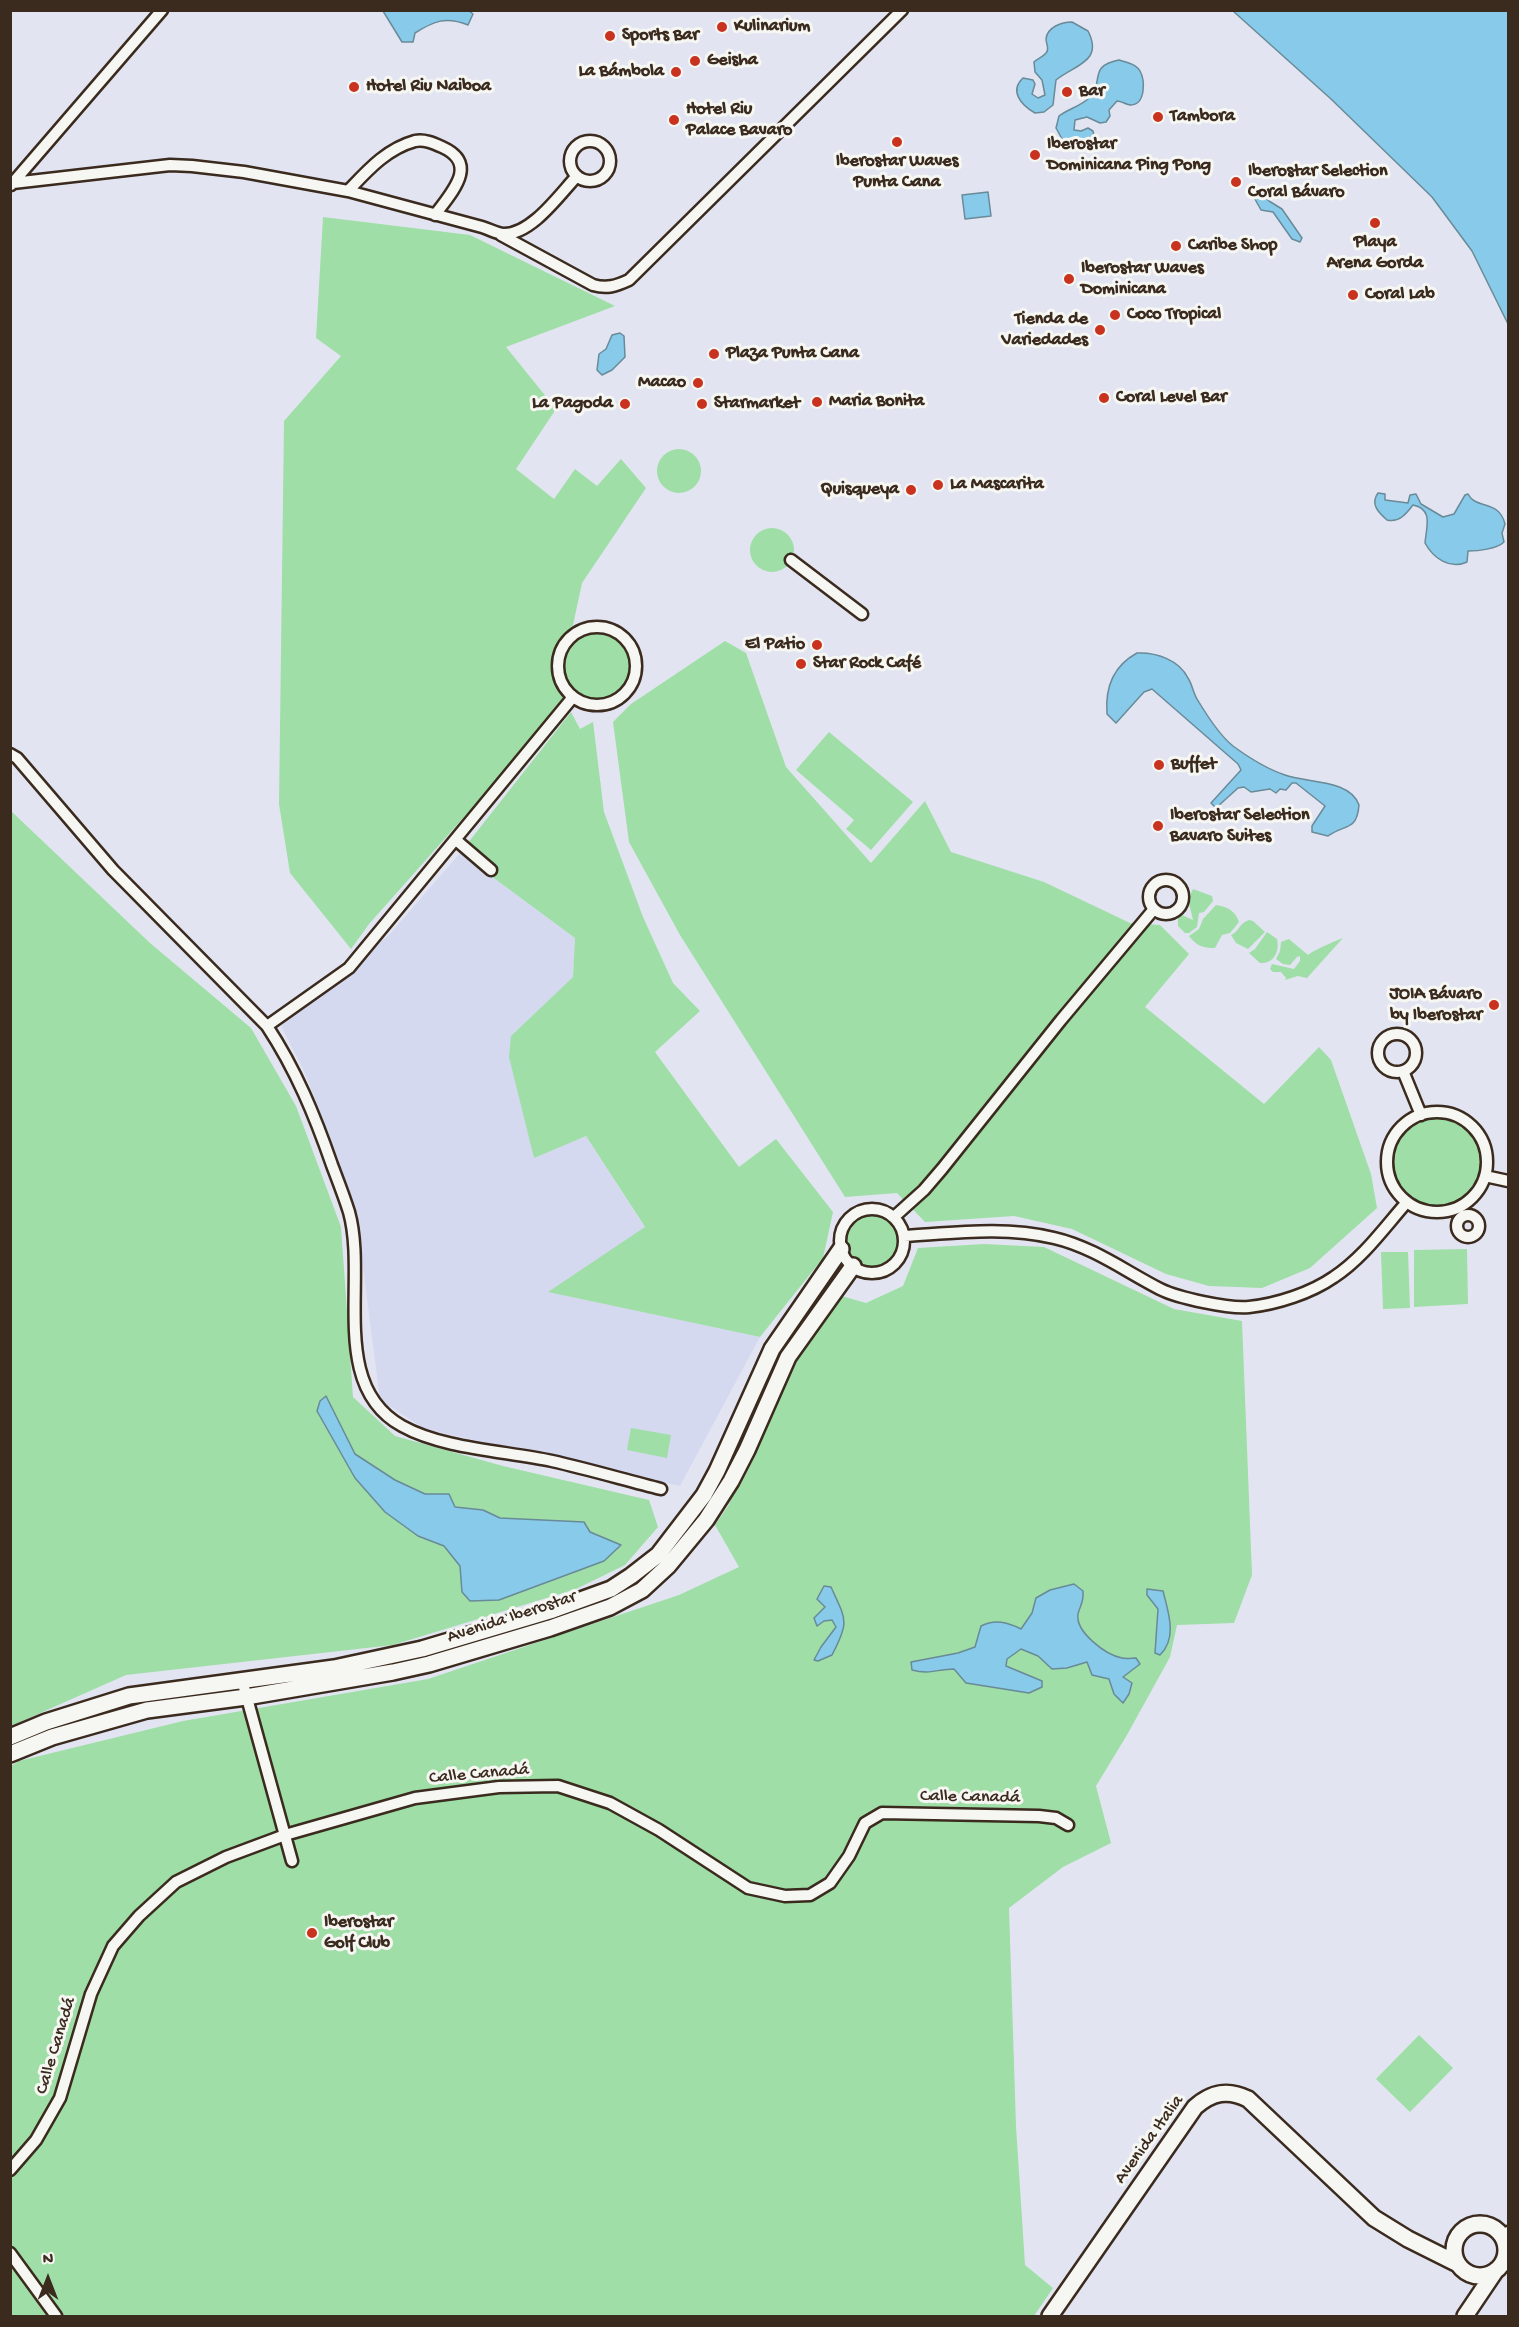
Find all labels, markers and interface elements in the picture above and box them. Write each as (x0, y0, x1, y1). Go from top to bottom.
place label: Kulinarium (734, 16, 810, 38)
marker: Kulinarium (715, 20, 729, 34)
place label: Sports Bar (622, 25, 699, 47)
marker: Sports Bar (603, 29, 617, 43)
place label: Geisha (707, 50, 758, 72)
marker: Geisha (688, 54, 702, 68)
place label: La Bámbola (578, 61, 664, 83)
marker: La Bámbola (669, 65, 683, 79)
place label: Hotel Riu Naiboa (366, 76, 491, 98)
marker: Hotel Riu Naiboa (347, 80, 361, 94)
place label: Bar (1079, 81, 1105, 103)
marker: Bar (1060, 85, 1074, 99)
place label: Hotel Riu Palace Bavaro (686, 99, 792, 142)
place label: Tambora (1170, 106, 1235, 128)
marker: Tambora (1151, 110, 1165, 124)
marker: Hotel Riu Palace Bavaro (667, 113, 681, 127)
place label: Iberostar Dominicana Ping Pong (1047, 134, 1211, 176)
marker: Iberostar Waves Punta Cana (890, 135, 904, 149)
marker: Iberostar Dominicana Ping Pong (1028, 148, 1042, 162)
place label: Iberostar Waves Punta Cana (836, 151, 958, 194)
place label: Iberostar Selection Coral Bávaro (1248, 161, 1388, 204)
marker: Iberostar Selection Coral Bávaro (1229, 175, 1243, 189)
marker: Playa Arena Gorda (1368, 216, 1382, 230)
place label: Playa Arena Gorda (1327, 232, 1423, 274)
place label: Caribe Shop (1188, 235, 1277, 257)
marker: Caribe Shop (1169, 239, 1183, 253)
place label: Iberostar Waves Dominicana (1081, 258, 1204, 300)
marker: Iberostar Waves Dominicana (1062, 272, 1076, 286)
place label: Coral Lab (1365, 284, 1435, 306)
marker: Coral Lab (1346, 288, 1360, 302)
place label: Coco Tropical (1127, 304, 1221, 326)
marker: Coco Tropical (1108, 308, 1122, 322)
place label: Tienda de Variedades (1001, 309, 1088, 352)
marker: Tienda de Variedades (1093, 323, 1107, 337)
place label: Plaza Punta Cana (726, 343, 859, 365)
marker: Plaza Punta Cana (707, 347, 721, 361)
place label: Macao (638, 372, 686, 394)
marker: Macao (691, 376, 705, 390)
place label: Coral Level Bar (1116, 387, 1227, 409)
place label: Maria Bonita (829, 391, 924, 413)
marker: Coral Level Bar (1097, 391, 1111, 405)
place label: La Pagoda (532, 393, 613, 415)
place label: Starmarket (714, 393, 800, 415)
marker: Maria Bonita (810, 395, 824, 409)
marker: La Pagoda (618, 397, 632, 411)
marker: Starmarket (695, 397, 709, 411)
place label: La Mascarita (950, 474, 1044, 496)
marker: La Mascarita (931, 478, 945, 492)
place label: Quisqueya (821, 479, 899, 501)
marker: Quisqueya (904, 483, 918, 497)
place label: El Patio (745, 634, 805, 656)
marker: El Patio (810, 638, 824, 652)
place label: Star Rock Café (813, 653, 921, 675)
marker: Star Rock Café (794, 657, 808, 671)
place label: Buffet (1171, 754, 1216, 776)
marker: Buffet (1152, 758, 1166, 772)
place label: Iberostar Selection Bavaro Suites (1170, 805, 1310, 848)
marker: Iberostar Selection Bavaro Suites (1151, 819, 1165, 833)
place label: JOIA Bávaro by Iberostar (1390, 984, 1482, 1026)
marker: JOIA Bávaro by Iberostar (1487, 998, 1501, 1012)
street label: Avenida Iberostar (445, 1587, 579, 1649)
street label: Calle Canadá (428, 1760, 530, 1790)
street label: Calle Canadá (920, 1786, 1020, 1810)
place label: Iberostar Golf Club (324, 1912, 393, 1954)
marker: Iberostar Golf Club (305, 1926, 319, 1940)
street label: Calle Canadá (32, 1995, 82, 2097)
street label: Avenida Italia (1111, 2091, 1189, 2189)
north arrow (18, 2249, 78, 2309)
text: N (43, 2251, 53, 2270)

